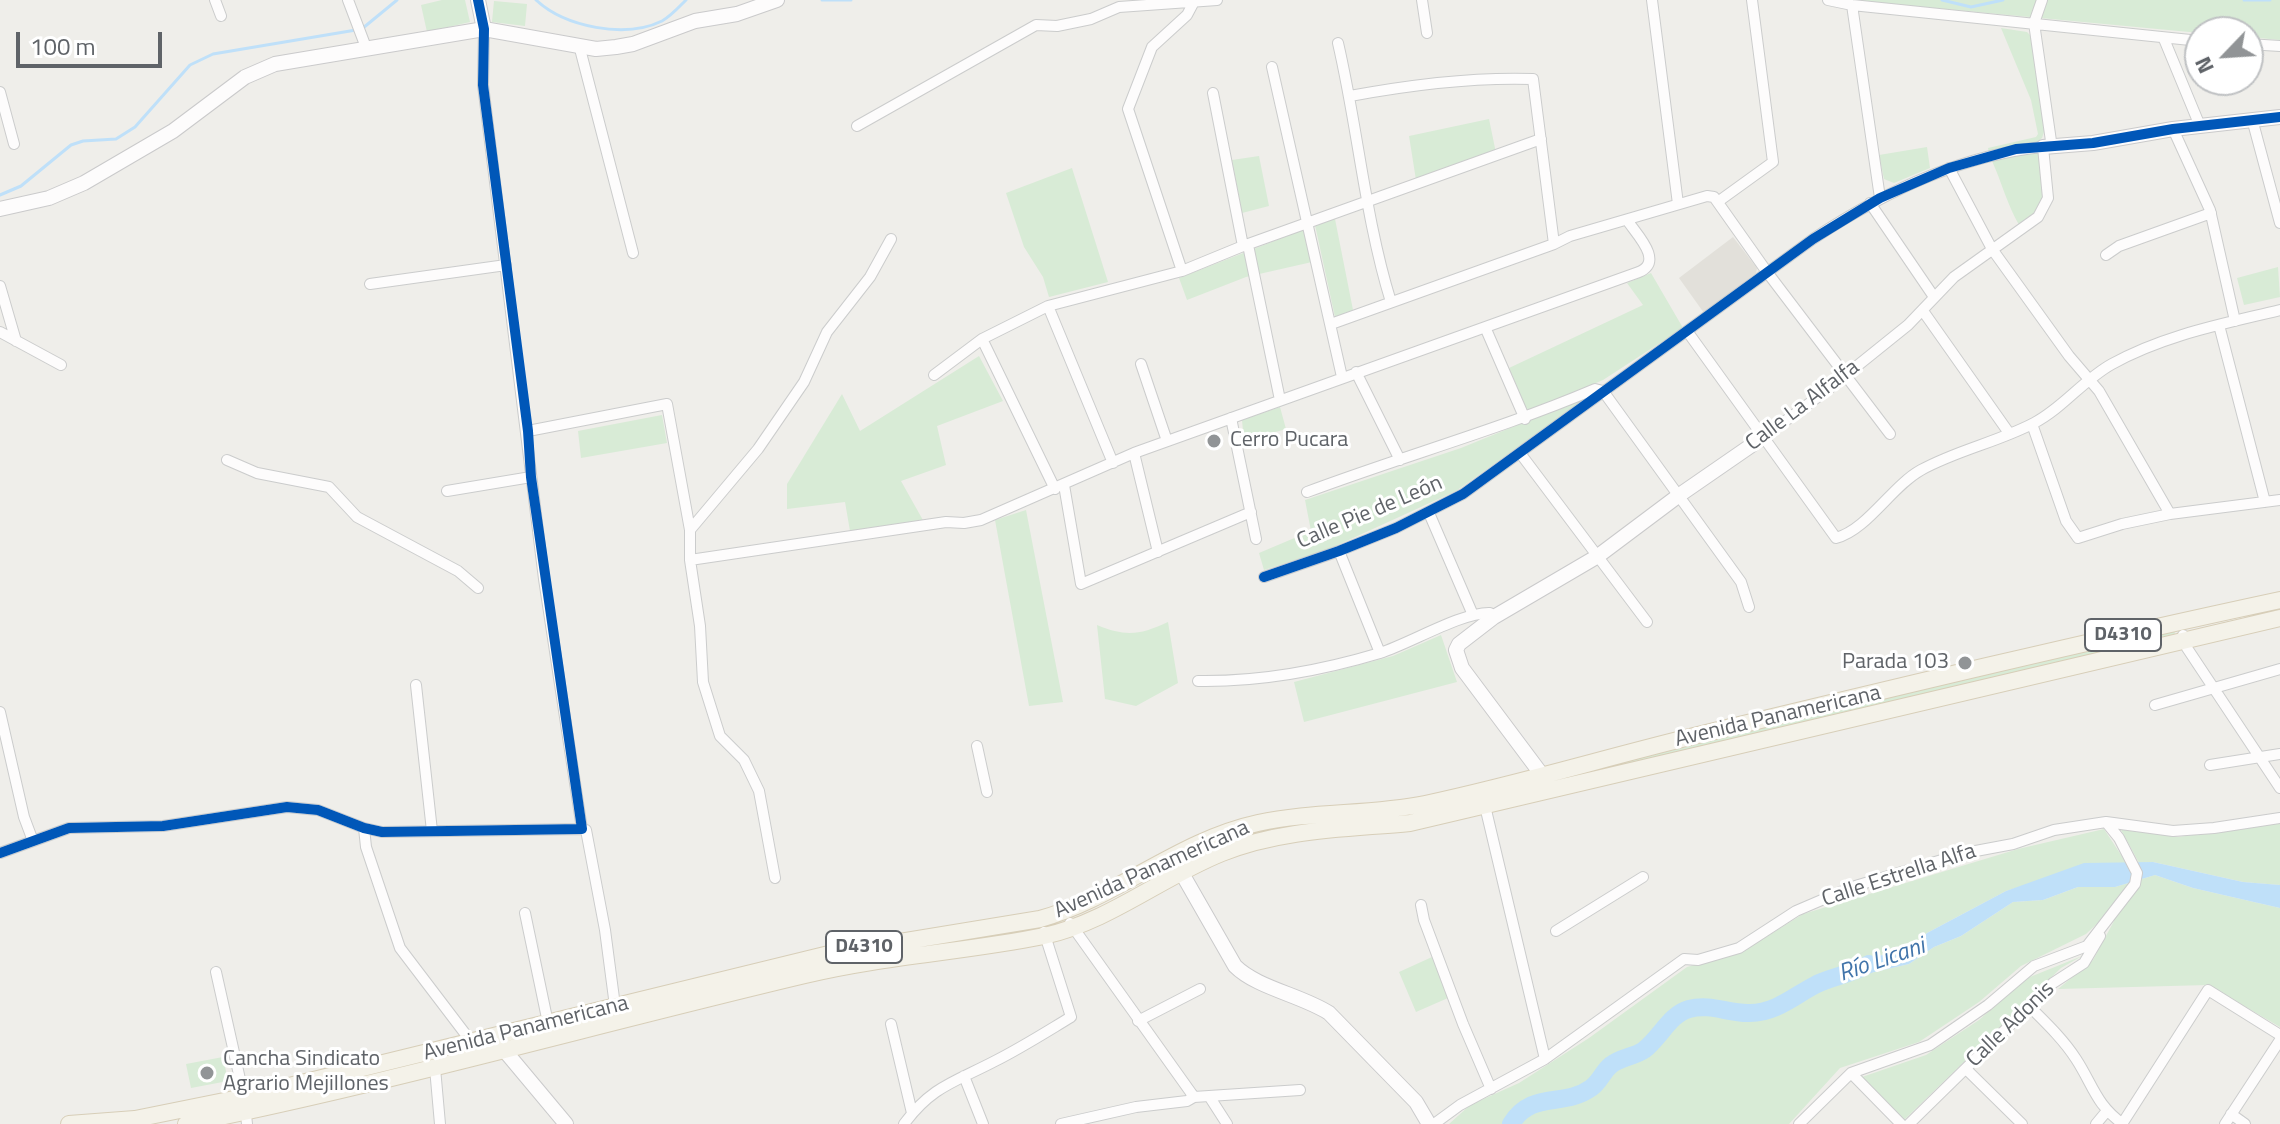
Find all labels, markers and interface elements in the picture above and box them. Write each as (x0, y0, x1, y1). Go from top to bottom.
scale bar (20, 16, 166, 66)
north arrow (2184, 16, 2264, 96)
text: 100 m (30, 28, 96, 64)
text: N (2185, 51, 2223, 79)
street label: Calle La Alfalfa (1741, 355, 1865, 457)
place label: Cerro Pucara (1230, 428, 1348, 454)
marker: Cerro Pucara (1205, 432, 1223, 450)
street label: Calle Pie de León (1293, 470, 1447, 556)
road number: D4310 (2085, 619, 2161, 651)
place label: Parada 103 (1842, 650, 1949, 676)
marker: Parada 103 (1956, 654, 1974, 672)
street label: Avenida Panamericana (1672, 680, 1884, 754)
street label: Avenida Panamericana (1050, 815, 1254, 925)
street label: Calle Estrella Alfa (1819, 839, 1979, 913)
road number: D4310 (826, 931, 902, 963)
water label: Río Licani (1835, 933, 1929, 989)
street label: Calle Adonis (1961, 977, 2061, 1073)
street label: Avenida Panamericana (421, 991, 631, 1067)
place label: Cancha Sindicato Agrario Mejillones (223, 1047, 389, 1098)
marker: Cancha Sindicato Agrario Mejillones (198, 1064, 216, 1082)

